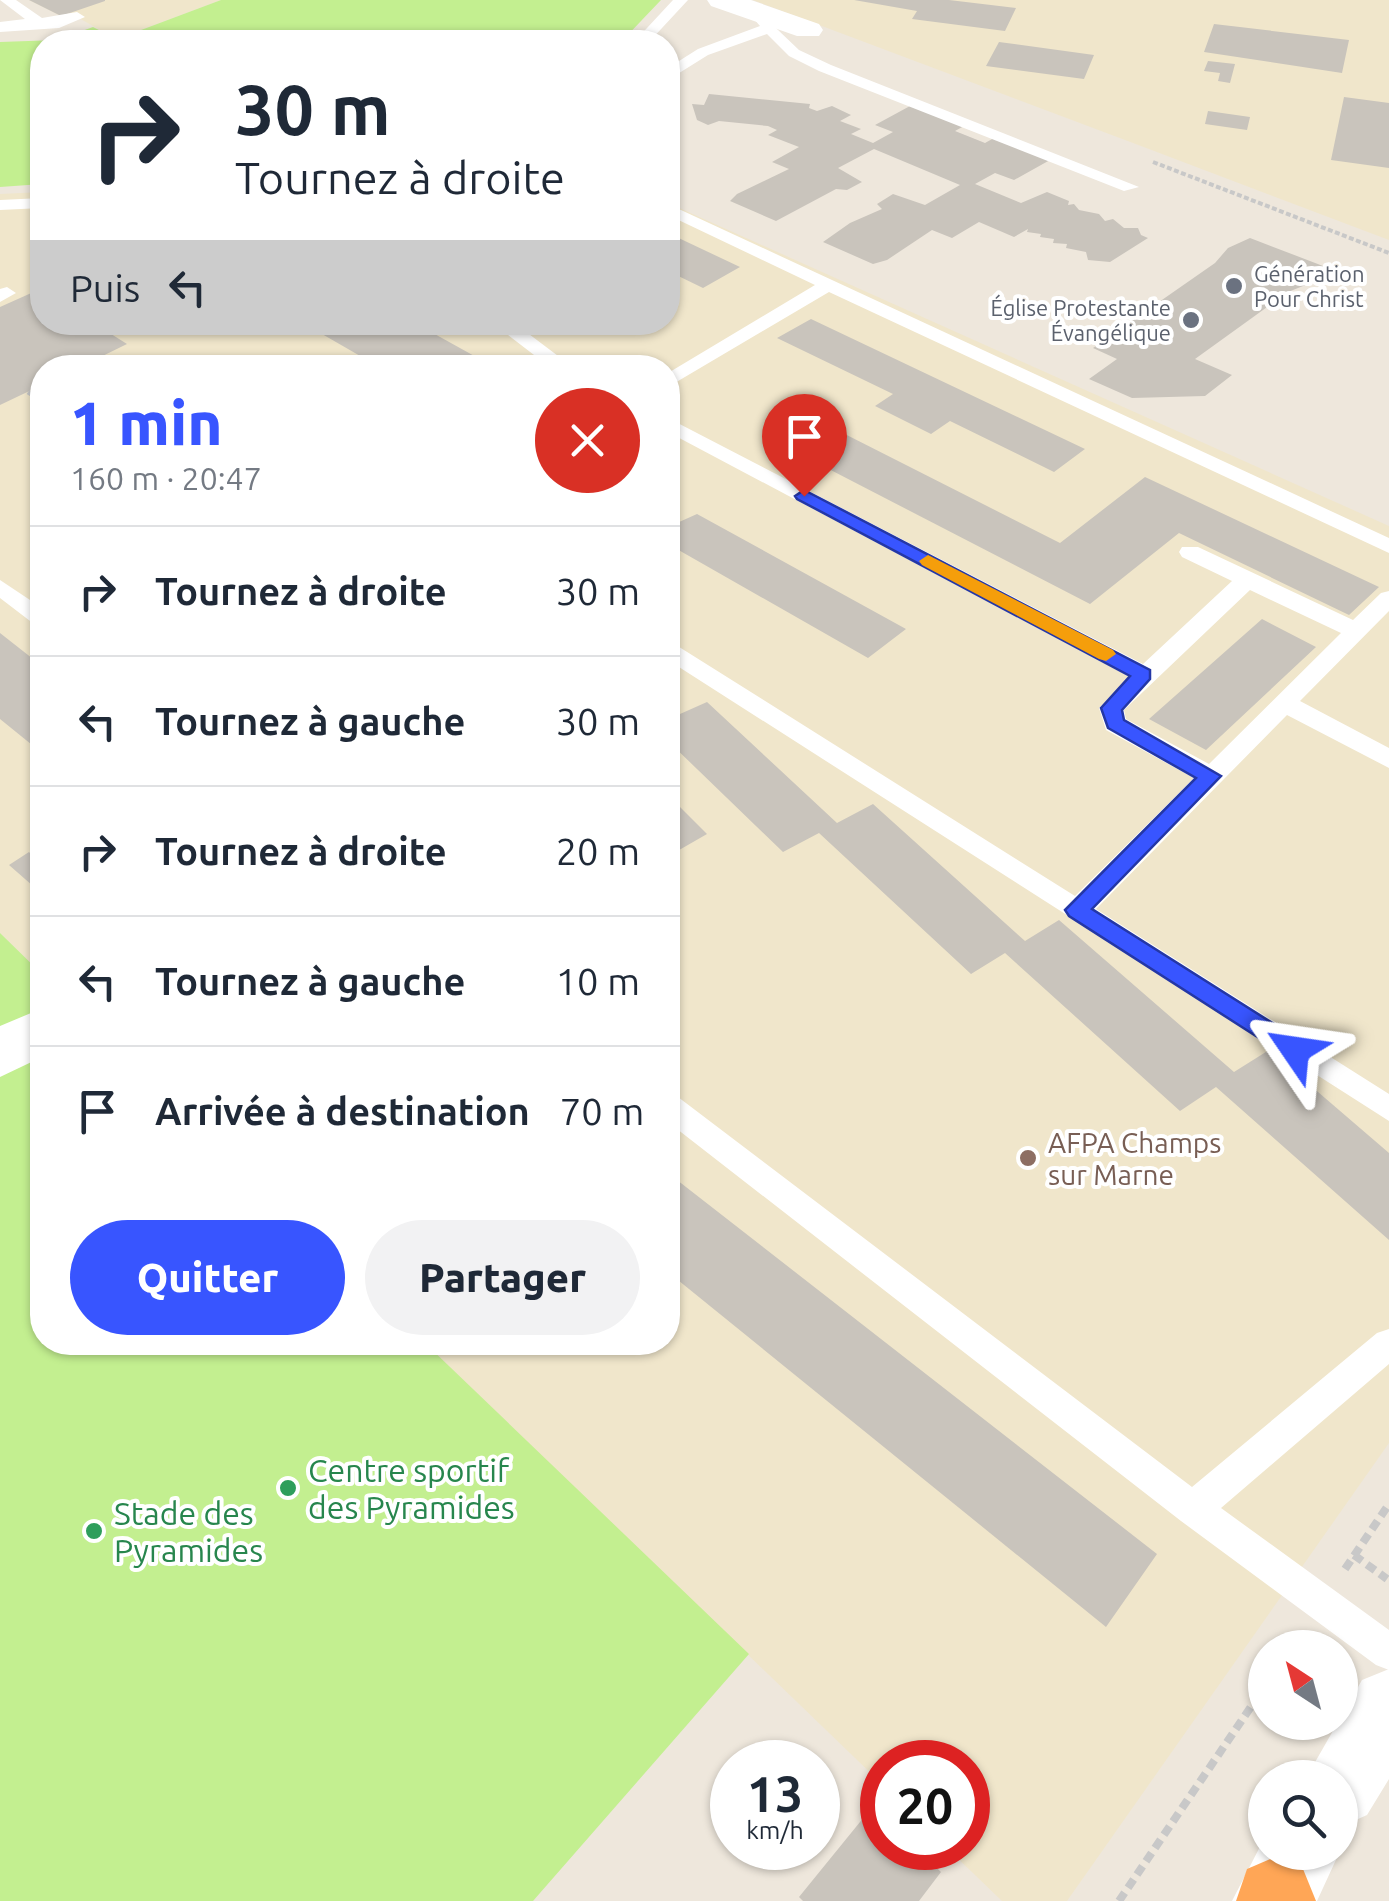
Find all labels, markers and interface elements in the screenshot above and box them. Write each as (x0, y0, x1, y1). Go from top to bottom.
icon: right (70, 70, 200, 200)
text: 30 m (235, 70, 391, 148)
text: Tournez à droite (235, 152, 565, 203)
icon: left (160, 260, 215, 315)
place label: Génération Pour Christ (1254, 261, 1364, 311)
text: Puis (70, 267, 140, 309)
marker: Génération Pour Christ (1223, 275, 1245, 297)
place label: Église Protestante Évangélique (991, 294, 1171, 345)
marker: Église Protestante Évangélique (1180, 309, 1202, 331)
button: close (535, 388, 640, 493)
text: 1 min (70, 389, 223, 456)
pin (762, 394, 847, 497)
icon: arrive (777, 409, 832, 464)
text: 160 m · 20:47 (70, 460, 262, 496)
icon: right (70, 564, 125, 619)
text: Tournez à droite (155, 570, 447, 612)
text: 30 m (556, 570, 640, 612)
icon: left (70, 694, 125, 749)
text: Tournez à gauche (155, 700, 465, 742)
text: 30 m (556, 700, 640, 742)
icon: right (70, 824, 125, 879)
text: Tournez à droite (155, 830, 447, 872)
text: 20 m (556, 830, 640, 872)
icon: left (70, 954, 125, 1009)
text: Tournez à gauche (155, 960, 465, 1002)
text: 10 m (556, 960, 640, 1002)
position arrow (1243, 998, 1347, 1102)
icon: arrive (70, 1084, 125, 1139)
text: Arrivée à destination (155, 1090, 530, 1132)
text: 70 m (560, 1090, 644, 1132)
place label: AFPA Champs sur Marne (1048, 1127, 1221, 1190)
marker: AFPA Champs sur Marne (1017, 1147, 1039, 1169)
button: Quitter (70, 1220, 345, 1335)
button: Partager (365, 1220, 640, 1335)
place label: Centre sportif des Pyramides (308, 1452, 515, 1525)
marker: Centre sportif des Pyramides (277, 1477, 299, 1499)
place label: Stade des Pyramides (114, 1495, 263, 1568)
marker: Stade des Pyramides (83, 1520, 105, 1542)
north arrow (1248, 1630, 1358, 1740)
map controls (1248, 1630, 1358, 1870)
speed limit sign: 20 (860, 1740, 990, 1870)
button: search (1248, 1760, 1358, 1870)
text: 13 (747, 1765, 803, 1821)
text: km/h (746, 1816, 804, 1844)

